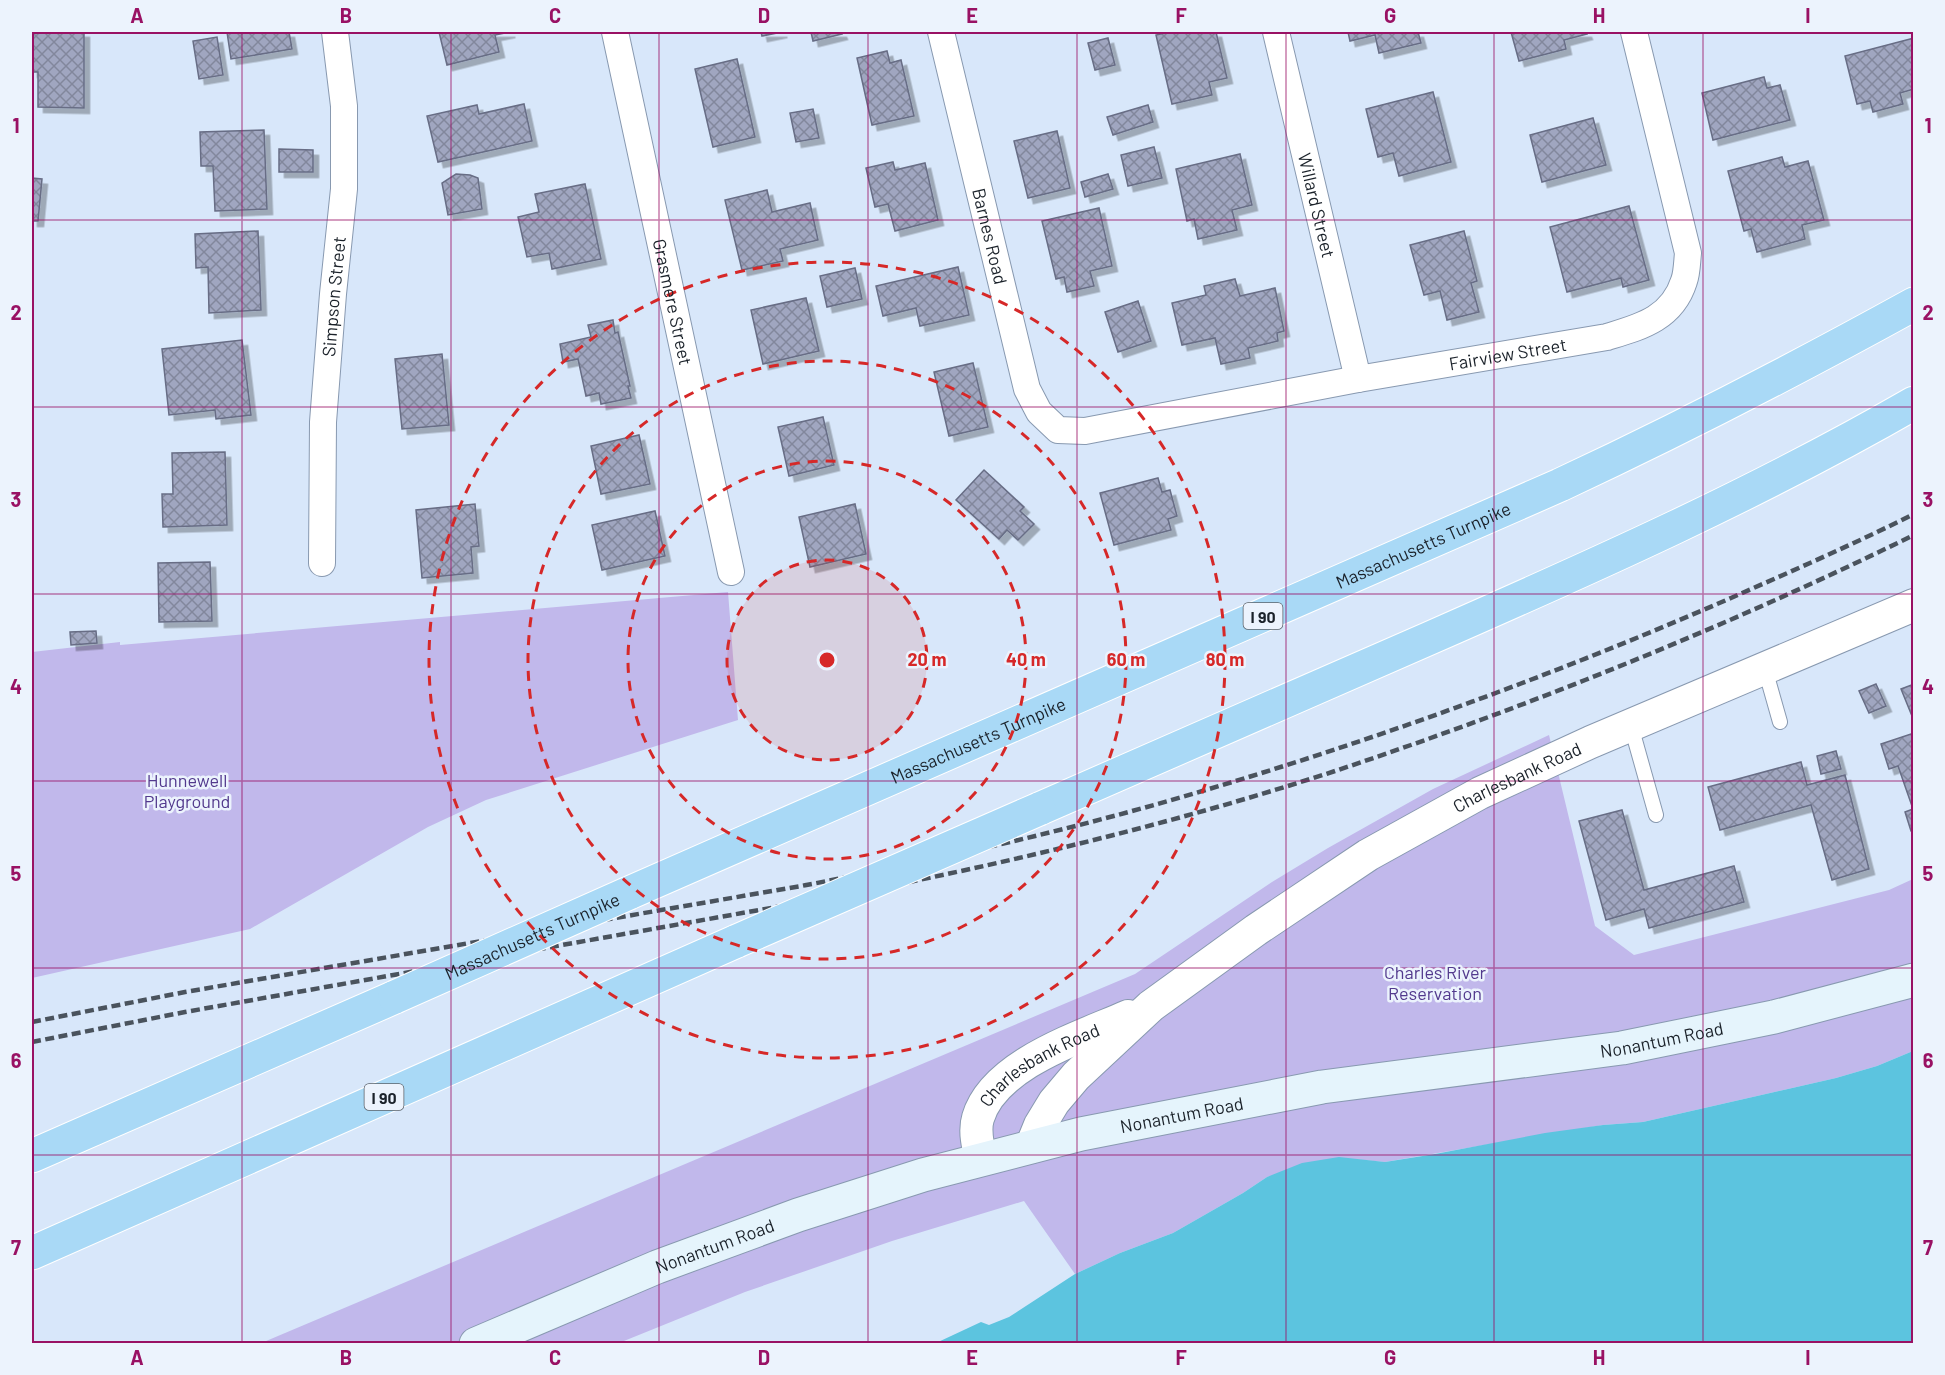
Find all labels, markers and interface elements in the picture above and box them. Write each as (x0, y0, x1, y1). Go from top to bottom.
text: A (130, 3, 144, 27)
text: B (340, 3, 352, 27)
text: C (549, 3, 561, 27)
text: D (758, 3, 770, 27)
text: E (966, 3, 978, 27)
text: F (1175, 3, 1187, 27)
text: G (1384, 3, 1396, 27)
text: H (1593, 3, 1605, 27)
text: I (1805, 3, 1811, 27)
text: 1 (12, 113, 20, 137)
text: 1 (1924, 113, 1932, 137)
street label: Willard Street (1294, 151, 1340, 260)
street label: Barnes Road (968, 186, 1012, 286)
street label: Simpson Street (317, 235, 350, 358)
street label: Grasmere Street (649, 237, 697, 367)
text: 2 (10, 300, 22, 324)
text: 2 (1922, 300, 1934, 324)
street label: Fairview Street (1447, 333, 1568, 374)
text: 3 (11, 487, 21, 511)
text: 3 (1923, 487, 1933, 511)
street label: Massachusetts Turnpike (1332, 497, 1514, 593)
road number: I 90 (1244, 603, 1282, 629)
text: 20 m (908, 648, 946, 670)
text: 40 m (1006, 648, 1046, 670)
text: 60 m (1107, 648, 1145, 670)
text: 80 m (1206, 648, 1244, 670)
centre of rings (817, 650, 837, 670)
text: 4 (10, 674, 22, 698)
text: 4 (1922, 674, 1934, 698)
street label: Massachusetts Turnpike (887, 692, 1069, 788)
street label: Charlesbank Road (1449, 737, 1585, 817)
park label: Hunnewell Playground (144, 769, 230, 812)
text: 5 (11, 861, 22, 885)
text: 5 (1923, 861, 1934, 885)
street label: Massachusetts Turnpike (441, 888, 623, 984)
park label: Charles River Reservation (1384, 961, 1487, 1004)
street label: Nonantum Road (1599, 1017, 1725, 1062)
street label: Charlesbank Road (974, 1018, 1103, 1111)
text: 6 (11, 1048, 22, 1072)
text: 6 (1923, 1048, 1934, 1072)
road number: I 90 (364, 1084, 404, 1110)
street label: Nonantum Road (1118, 1092, 1245, 1137)
street label: Nonantum Road (652, 1214, 777, 1278)
text: 7 (11, 1235, 21, 1259)
text: 7 (1923, 1235, 1933, 1259)
text: A (130, 1345, 144, 1369)
text: B (340, 1345, 352, 1369)
text: C (549, 1345, 561, 1369)
text: D (758, 1345, 770, 1369)
text: E (966, 1345, 978, 1369)
text: F (1175, 1345, 1187, 1369)
text: G (1384, 1345, 1396, 1369)
text: H (1593, 1345, 1605, 1369)
text: I (1805, 1345, 1811, 1369)

